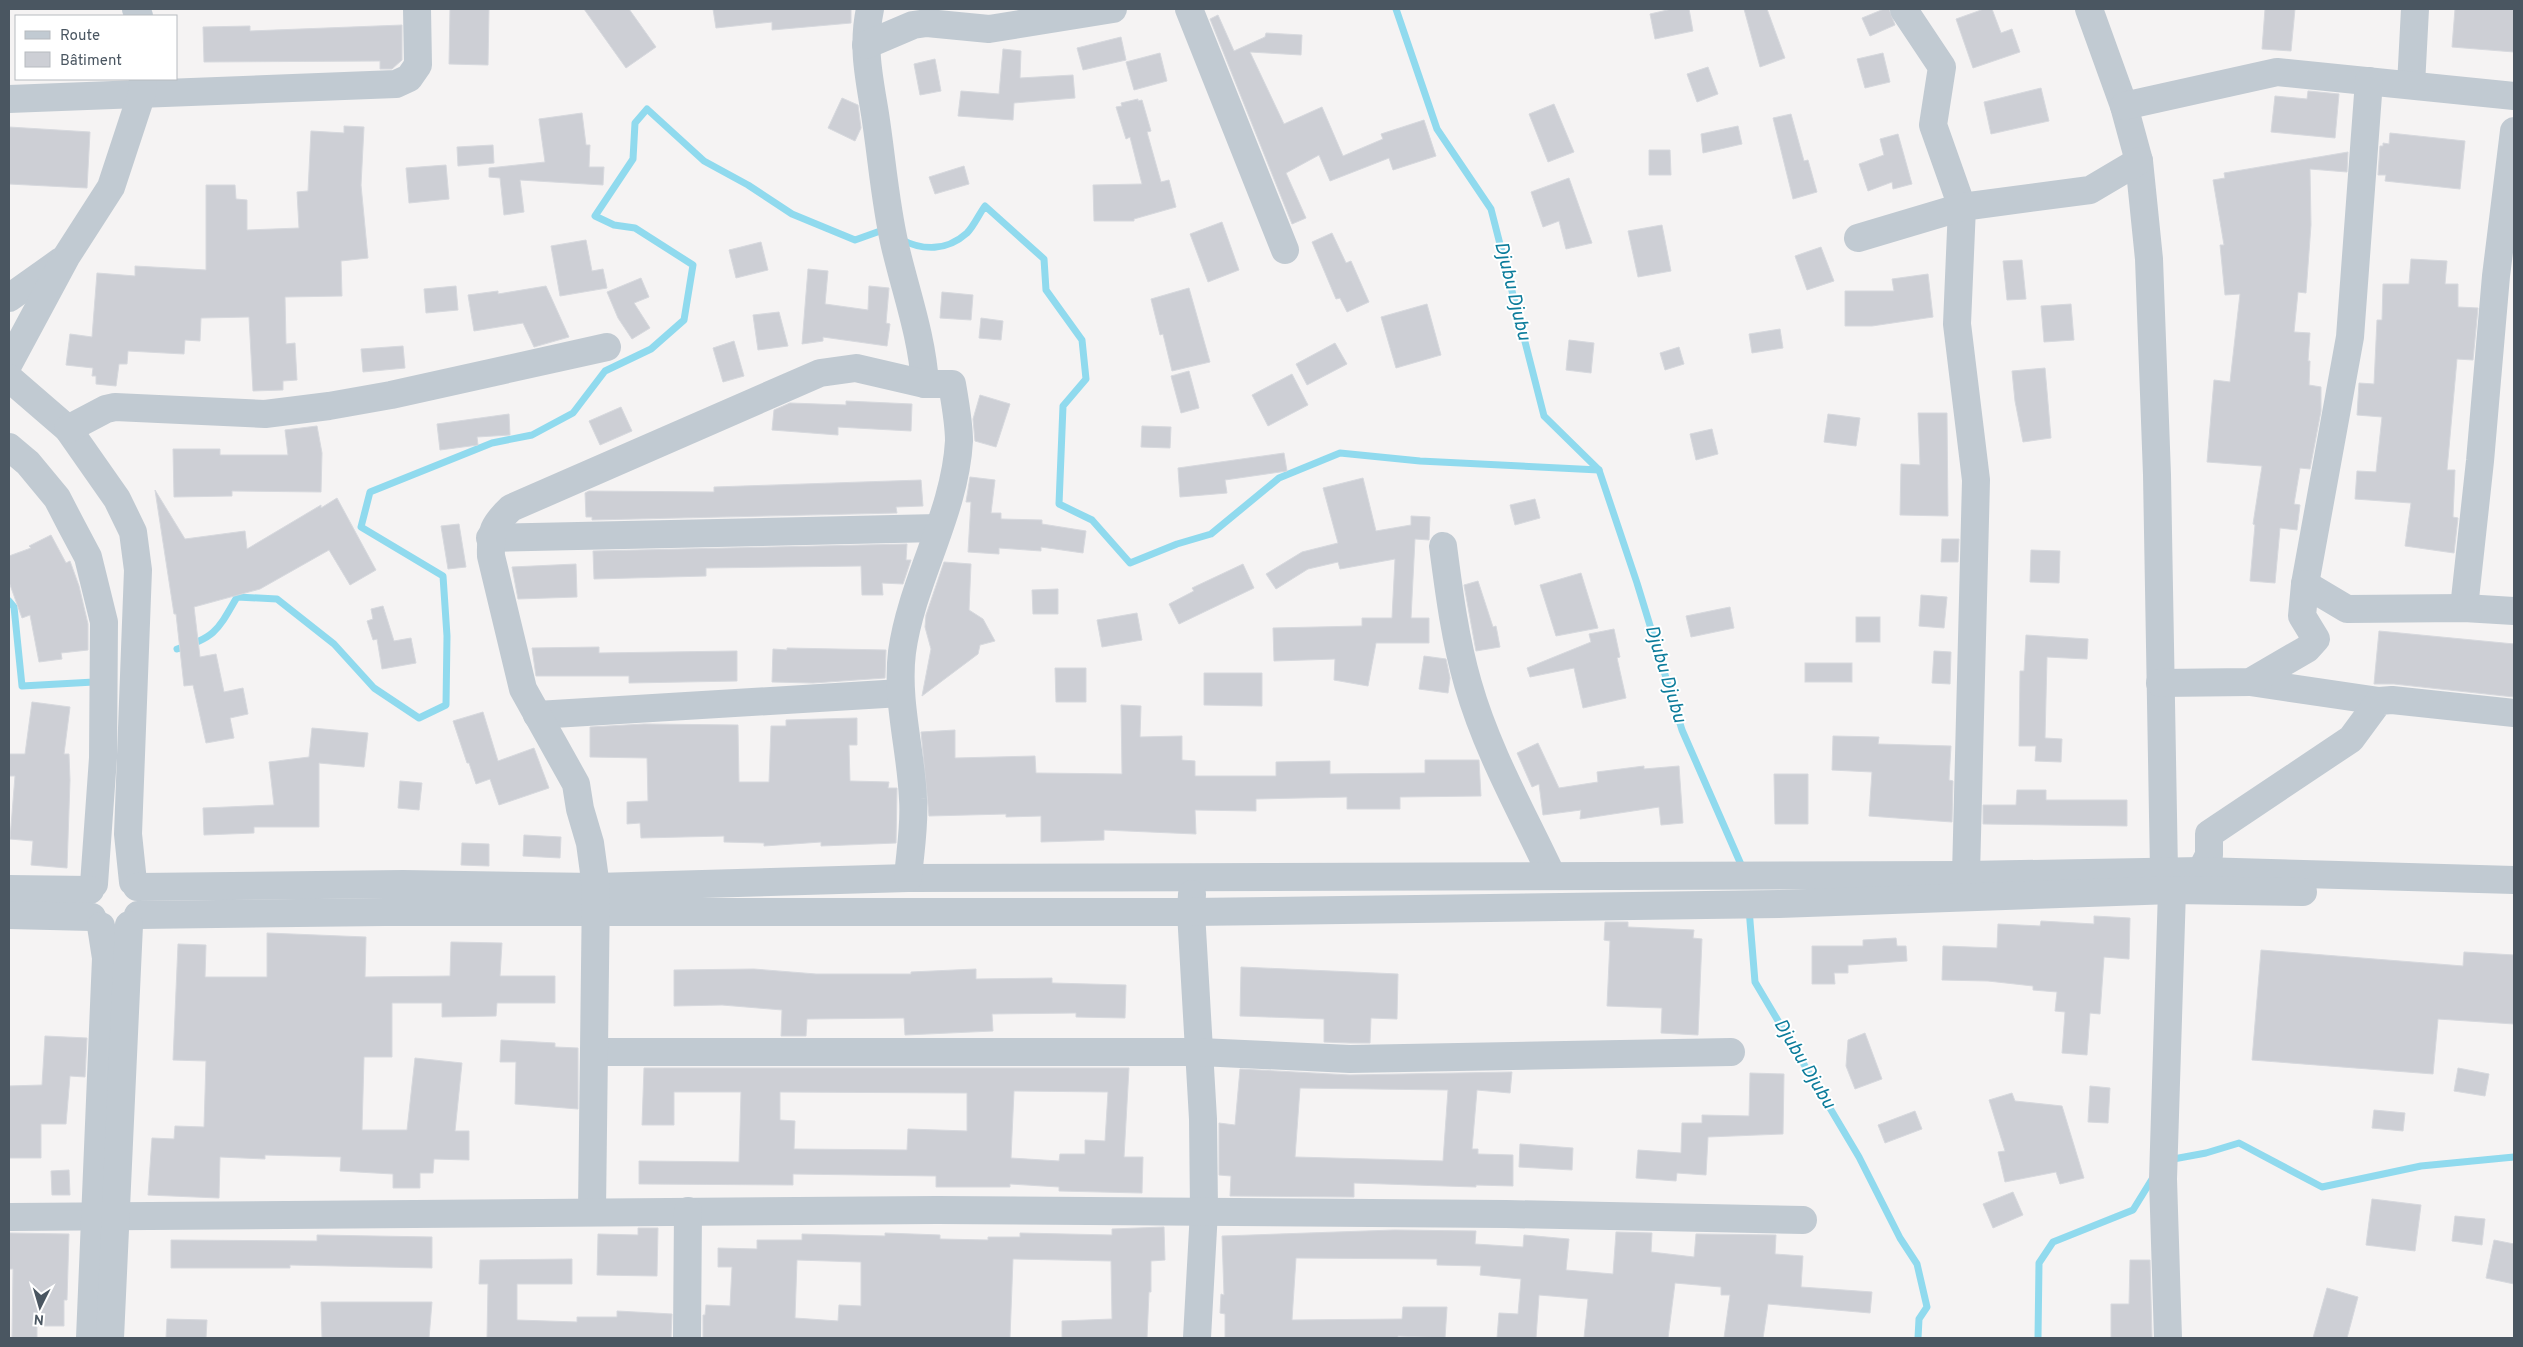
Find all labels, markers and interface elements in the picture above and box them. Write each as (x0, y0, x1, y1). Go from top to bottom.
legend (15, 15, 178, 80)
text: Route (60, 27, 100, 46)
text: Bâtiment (60, 52, 122, 71)
water label: Djubu Djubu (1488, 239, 1536, 343)
water label: Djubu Djubu (1639, 622, 1691, 726)
water label: Djubu Djubu (1768, 1015, 1841, 1114)
north arrow (15, 1282, 65, 1332)
text: N (33, 1310, 45, 1327)

